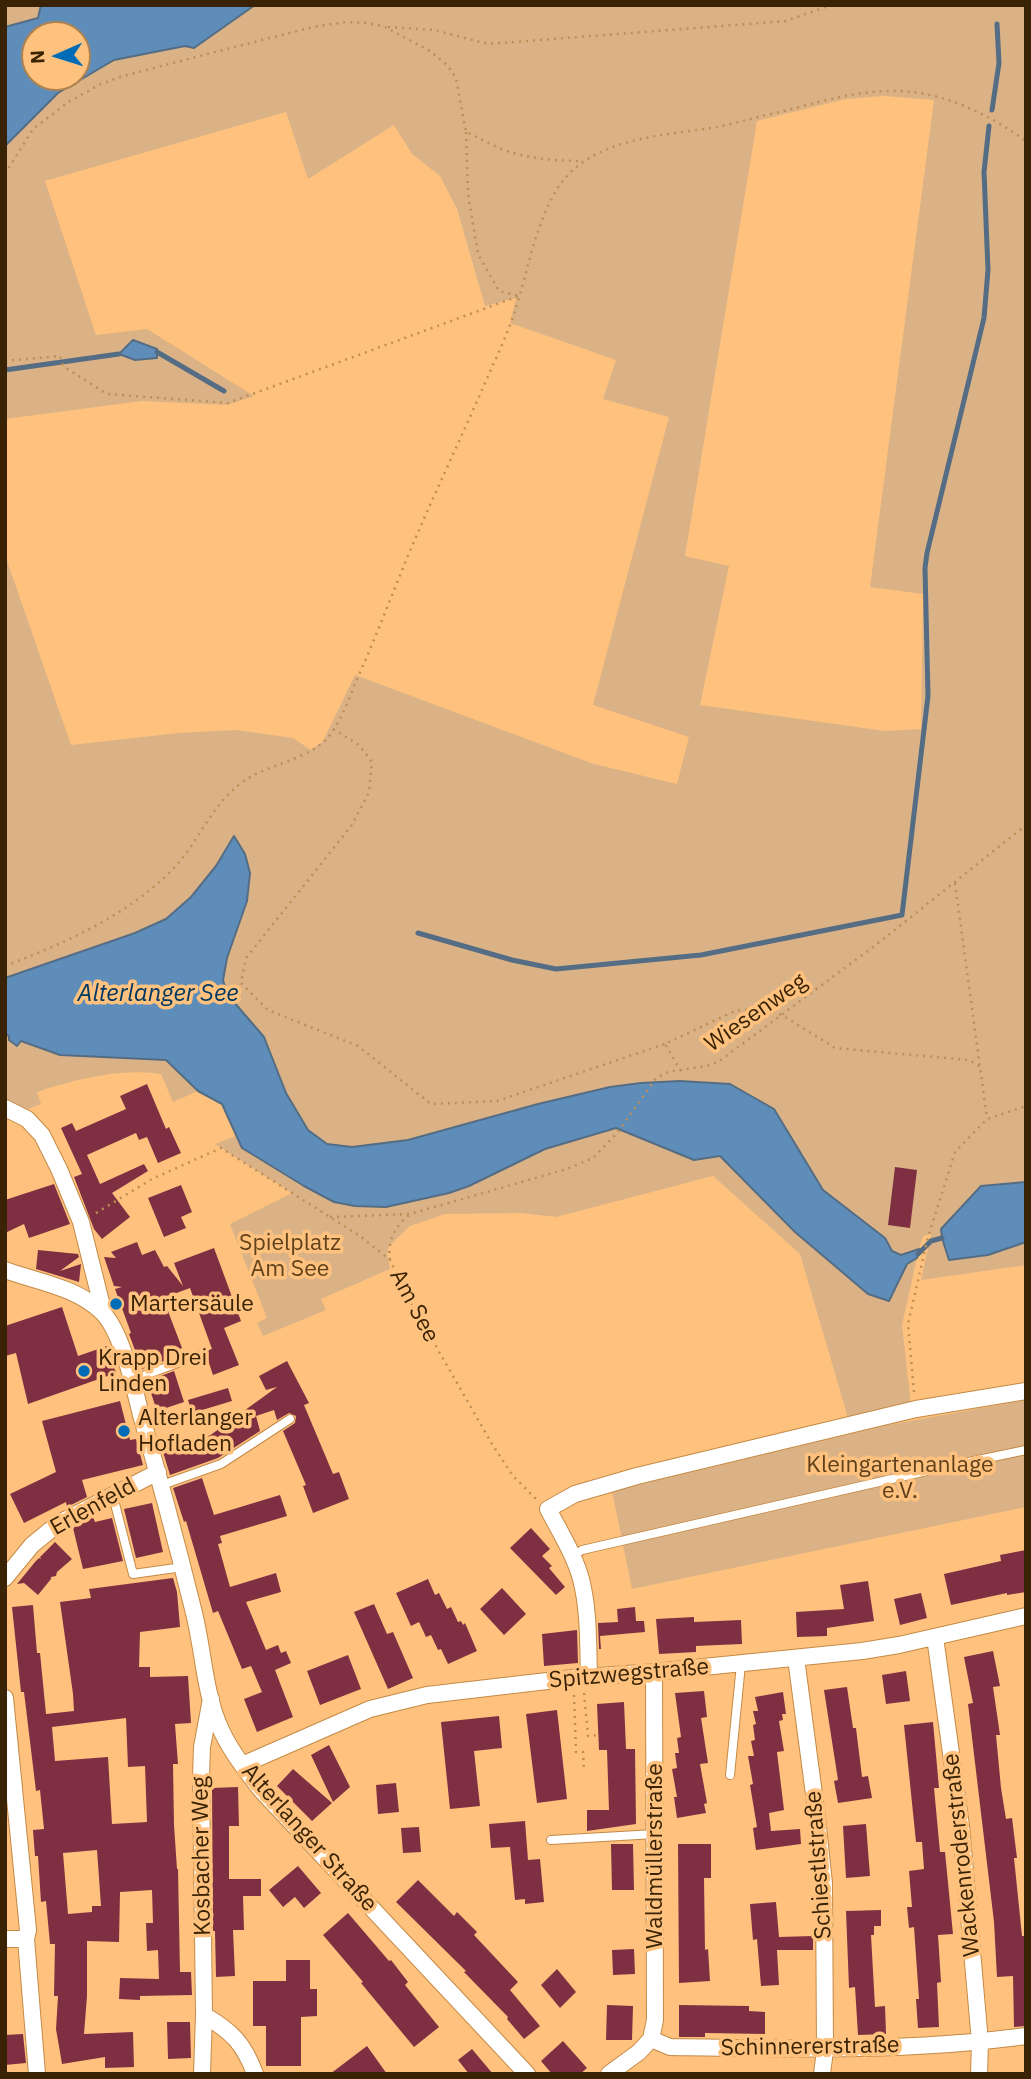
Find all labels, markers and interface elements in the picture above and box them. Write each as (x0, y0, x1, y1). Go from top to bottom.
north arrow (21, 21, 91, 91)
text: N (25, 50, 49, 65)
street label: Wiesenweg (700, 968, 812, 1058)
water label: Alterlanger See (78, 980, 238, 1008)
park label: Spielplatz Am See (239, 1229, 341, 1283)
street label: Am See (383, 1265, 445, 1347)
place label: Martersäule (130, 1290, 254, 1318)
marker: Martersäule (108, 1296, 124, 1312)
place label: Krapp Drei Linden (98, 1344, 207, 1398)
marker: Krapp Drei Linden (76, 1363, 92, 1379)
place label: Alterlanger Hofladen (138, 1404, 253, 1458)
marker: Alterlanger Hofladen (116, 1423, 132, 1439)
park label: Kleingartenanlage e.V. (806, 1451, 994, 1505)
street label: Erlenfeld (45, 1472, 141, 1542)
street label: Spitzwegstraße (548, 1653, 710, 1695)
street label: Wackenroderstraße (938, 1752, 986, 1958)
street label: Alterlanger Straße (235, 1758, 383, 1918)
street label: Waldmüllerstraße (641, 1763, 669, 1949)
street label: Kosbacher Weg (187, 1776, 217, 1936)
street label: Schiestlstraße (800, 1790, 838, 1940)
street label: Schinnererstraße (720, 2032, 900, 2062)

